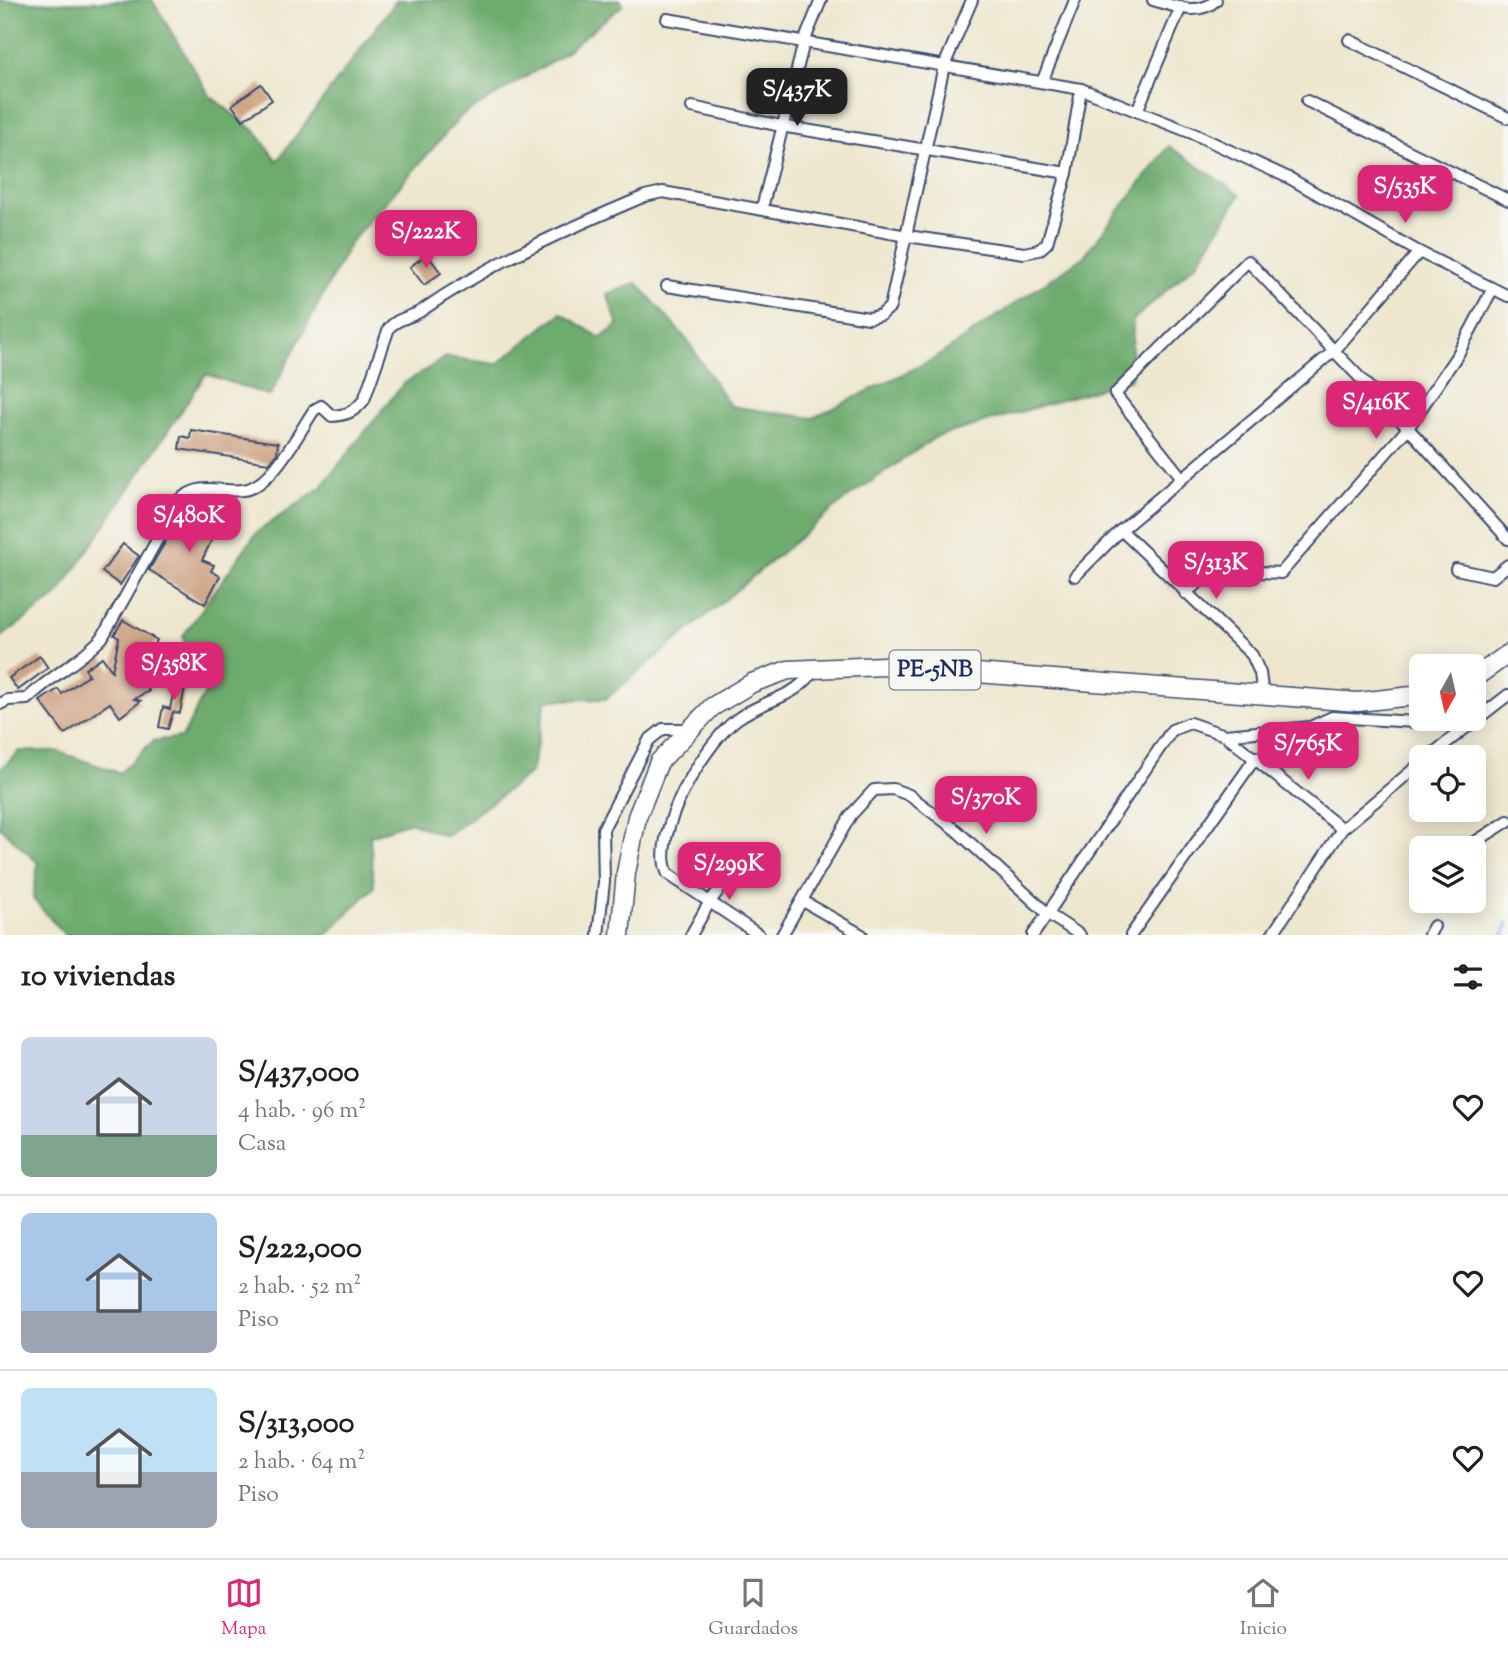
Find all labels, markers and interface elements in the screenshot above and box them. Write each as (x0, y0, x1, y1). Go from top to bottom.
pin: S/437K (740, 68, 854, 128)
text: S/437K (762, 74, 832, 107)
pin: S/535K (1348, 166, 1462, 225)
text: S/535K (1374, 171, 1436, 204)
pin: S/222K (369, 210, 483, 270)
text: S/222K (391, 216, 461, 249)
pin: S/416K (1319, 382, 1433, 441)
text: S/416K (1342, 387, 1410, 420)
pin: S/480K (132, 494, 246, 554)
text: S/480K (153, 500, 225, 533)
pin: S/313K (1159, 542, 1273, 601)
text: S/313K (1184, 547, 1248, 580)
pin: S/358K (117, 642, 231, 702)
text: S/358K (141, 648, 207, 681)
road number: PE-5NB (890, 650, 981, 690)
north arrow (1409, 654, 1486, 732)
map controls (1409, 654, 1486, 913)
pin: S/765K (1251, 722, 1365, 782)
text: S/765K (1274, 728, 1342, 761)
button: locate (1409, 745, 1486, 822)
pin: S/370K (929, 776, 1043, 836)
text: S/370K (951, 782, 1021, 815)
button: layers (1409, 836, 1486, 913)
pin: S/299K (672, 842, 786, 902)
text: S/299K (694, 848, 764, 881)
text: 10 viviendas (21, 956, 175, 999)
icon: filters (1449, 958, 1487, 996)
text: S/437,000 (238, 1052, 359, 1095)
icon: home (77, 1065, 161, 1149)
icon: heart (1449, 1088, 1487, 1126)
text: 4 hab. · 96 m² (238, 1095, 366, 1128)
text: Casa (238, 1128, 286, 1161)
text: S/222,000 (238, 1228, 362, 1271)
icon: home (77, 1241, 161, 1325)
icon: heart (1449, 1264, 1487, 1302)
text: 2 hab. · 52 m² (238, 1271, 361, 1304)
text: Piso (238, 1304, 279, 1337)
text: S/313,000 (238, 1403, 354, 1446)
icon: home (77, 1416, 161, 1500)
icon: heart (1449, 1439, 1487, 1477)
text: 2 hab. · 64 m² (238, 1446, 365, 1479)
text: Piso (238, 1479, 279, 1512)
tab: Mapa (221, 1574, 266, 1643)
tab: Guardados (708, 1574, 798, 1643)
tab: Inicio (1240, 1574, 1287, 1643)

